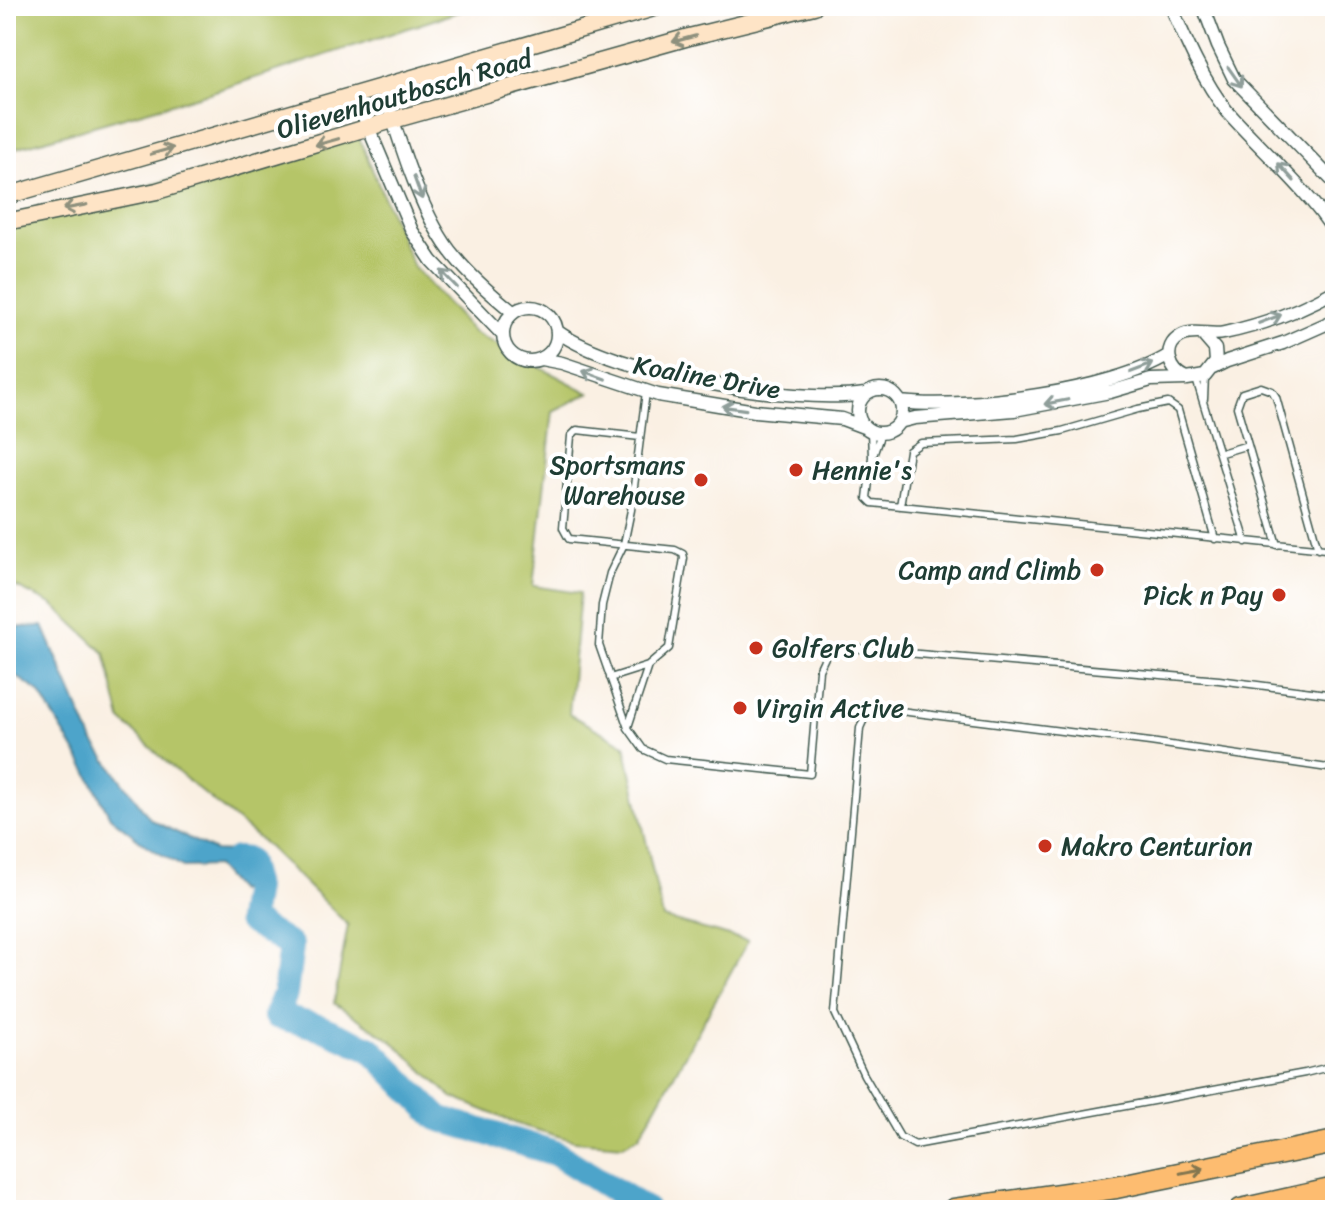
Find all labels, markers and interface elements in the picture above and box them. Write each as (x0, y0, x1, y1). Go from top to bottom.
one-way arrow (672, 32, 698, 47)
street label: Olievenhoutbosch Road (271, 35, 539, 152)
one-way arrow (1227, 65, 1243, 87)
one-way arrow (314, 135, 340, 150)
one-way arrow (148, 143, 174, 158)
one-way arrow (1277, 163, 1295, 183)
one-way arrow (412, 175, 426, 200)
one-way arrow (63, 201, 89, 216)
one-way arrow (441, 269, 459, 289)
one-way arrow (1257, 311, 1282, 325)
street label: Koaline Drive (630, 341, 785, 413)
one-way arrow (1129, 360, 1154, 374)
one-way arrow (582, 367, 607, 381)
one-way arrow (1044, 396, 1070, 411)
one-way arrow (722, 400, 747, 415)
place label: Sportsmans Warehouse (550, 442, 686, 518)
place label: Hennie's (812, 447, 912, 493)
marker: Hennie's (787, 461, 805, 479)
marker: Sportsmans Warehouse (692, 471, 710, 489)
place label: Camp and Climb (899, 547, 1081, 593)
marker: Camp and Climb (1088, 561, 1106, 579)
place label: Pick n Pay (1143, 572, 1263, 618)
marker: Pick n Pay (1270, 586, 1288, 604)
place label: Golfers Club (772, 625, 914, 671)
marker: Golfers Club (747, 639, 765, 657)
place label: Virgin Active (756, 685, 905, 731)
marker: Virgin Active (731, 699, 749, 717)
place label: Makro Centurion (1061, 823, 1253, 869)
marker: Makro Centurion (1036, 837, 1054, 855)
one-way arrow (1179, 1163, 1205, 1178)

